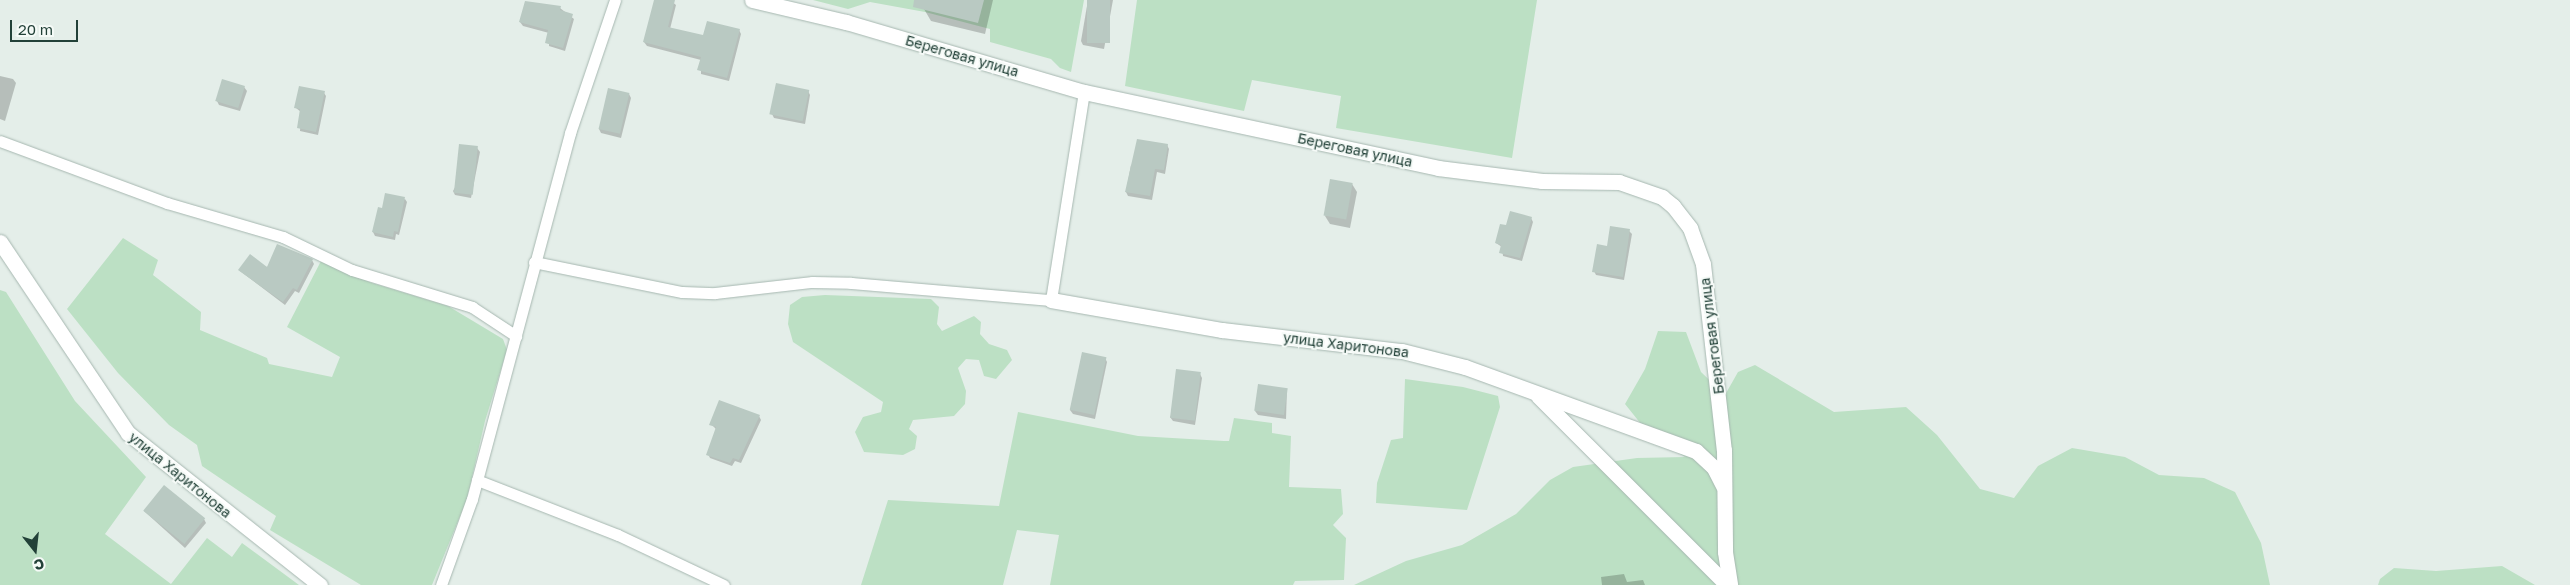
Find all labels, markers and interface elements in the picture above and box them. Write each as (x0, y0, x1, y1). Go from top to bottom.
scale bar (12, 10, 80, 42)
text: 20 m (18, 20, 53, 38)
street label: Береговая улица (903, 32, 1021, 80)
street label: Береговая улица (1296, 130, 1414, 170)
street label: Береговая улица (1697, 277, 1727, 395)
street label: улица Харитонова (1282, 329, 1410, 361)
street label: улица Харитонова (126, 429, 234, 521)
north arrow (10, 525, 60, 575)
text: С (32, 555, 46, 574)

